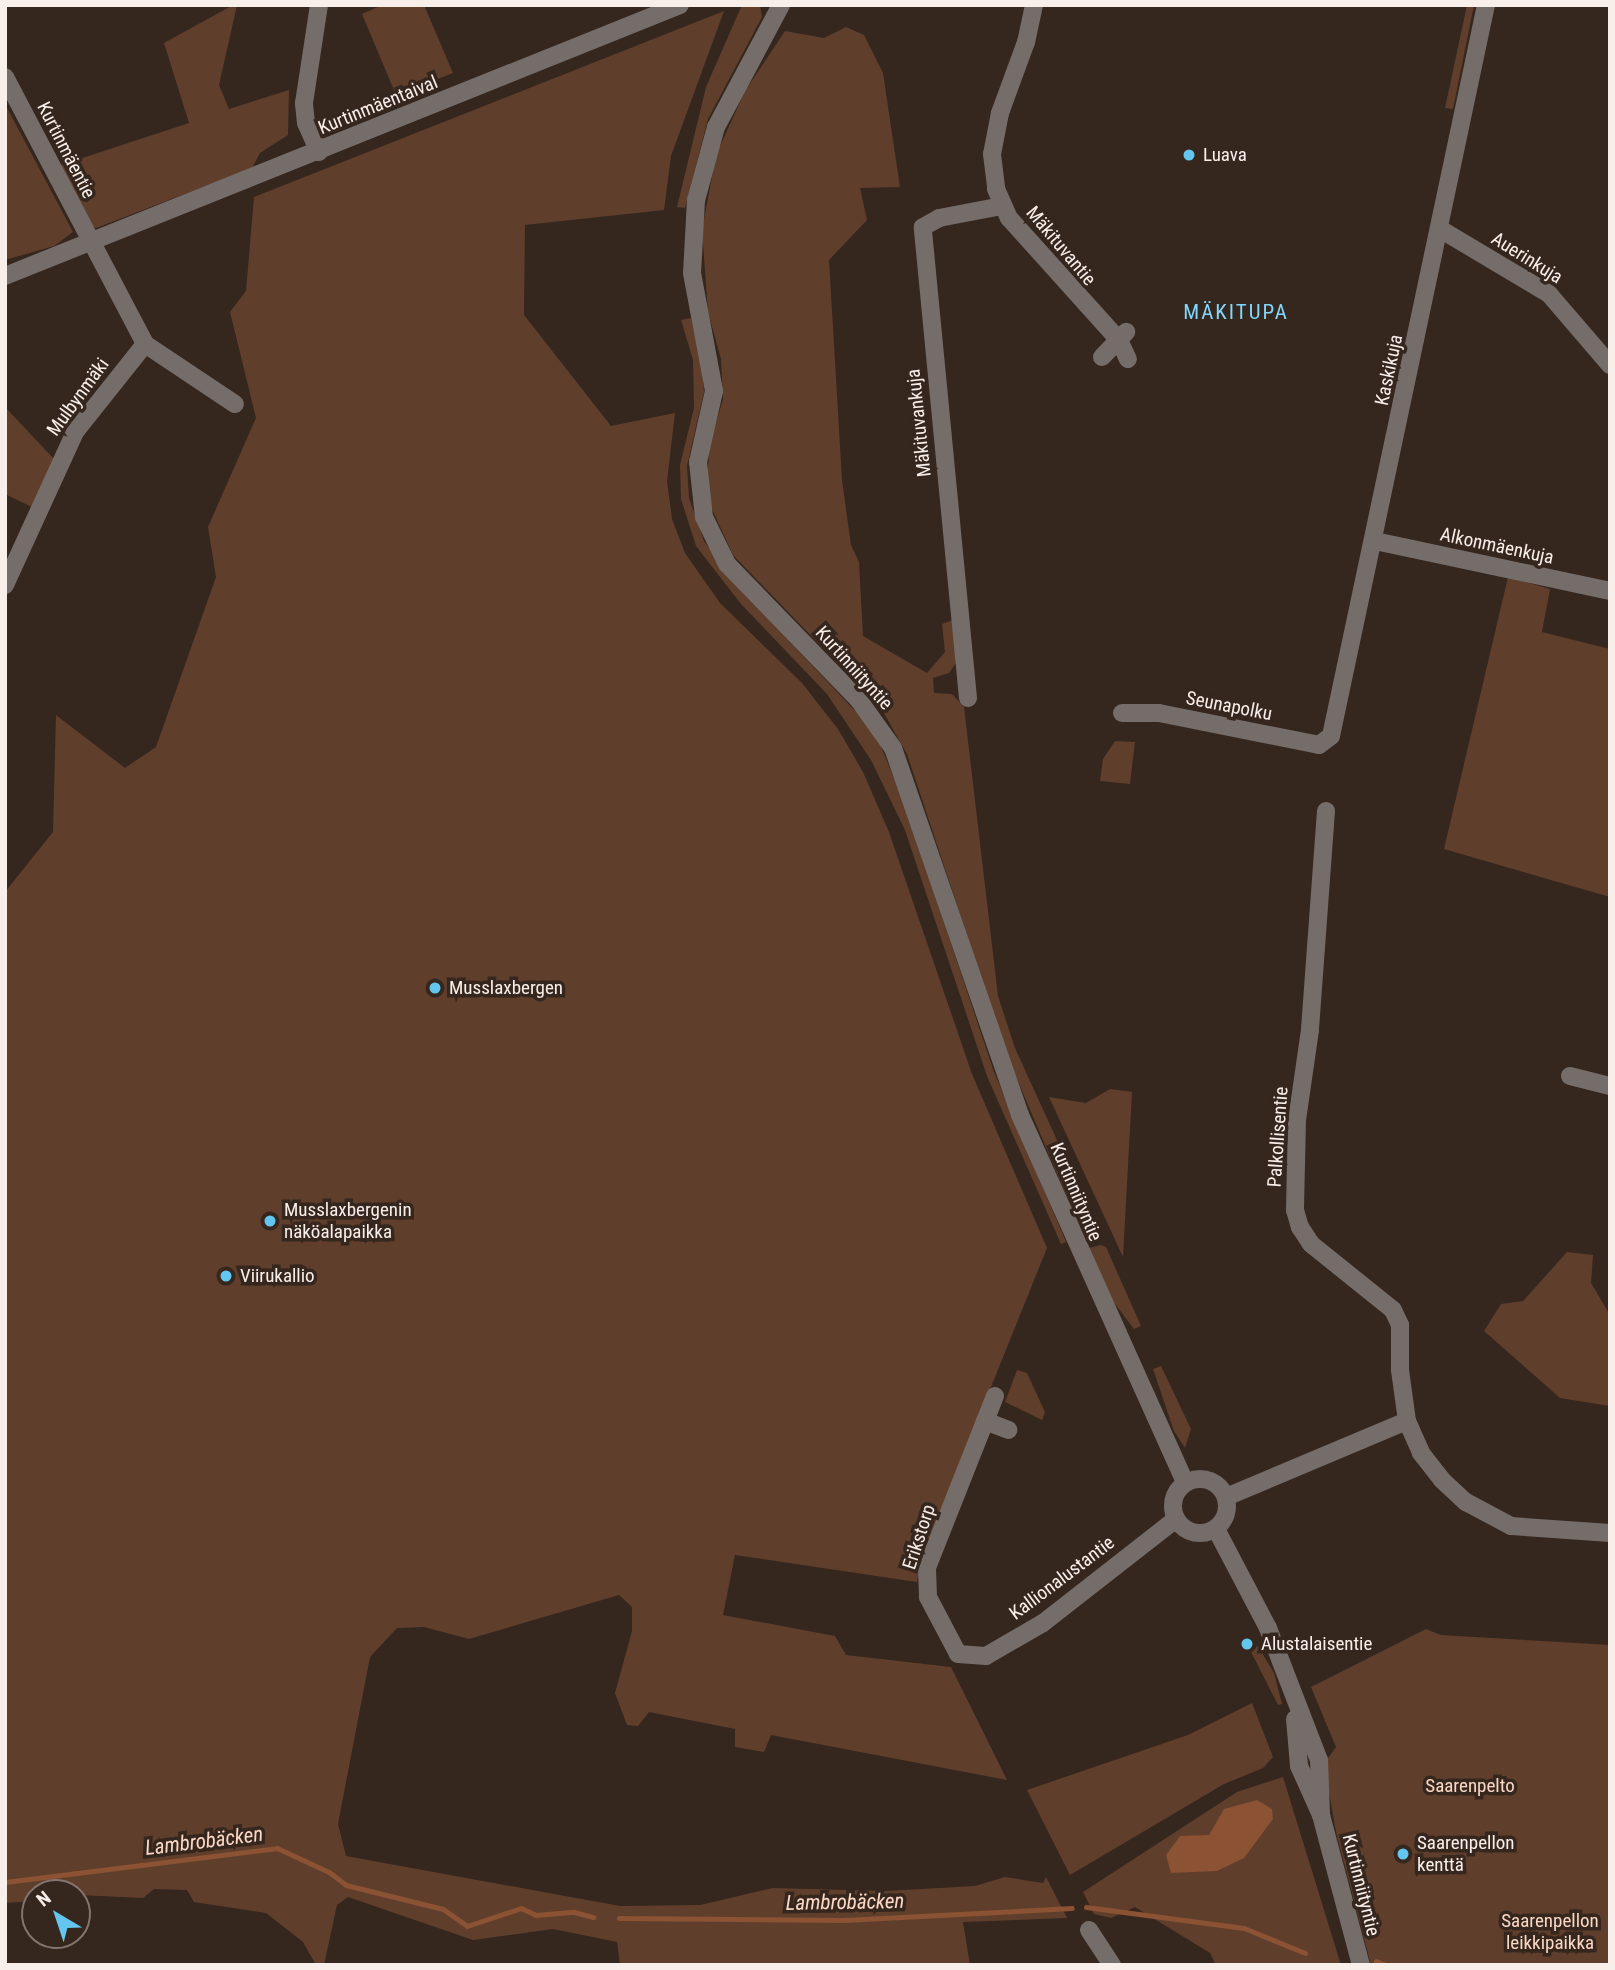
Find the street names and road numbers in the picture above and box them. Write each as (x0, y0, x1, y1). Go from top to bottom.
street label: Kurtinmäentaival (315, 71, 441, 139)
street label: Kurtinmäentie (32, 98, 100, 202)
street label: Mäkituvantie (1021, 202, 1101, 290)
street label: Auerinkuja (1487, 227, 1567, 289)
street label: Kaskikuja (1370, 332, 1408, 408)
street label: Mulbynmäki (42, 354, 114, 440)
street label: Mäkituvankuja (902, 368, 936, 478)
street label: Alkonmäenkuja (1438, 523, 1556, 569)
street label: Kurtinniityntie (811, 622, 897, 714)
street label: Seunapolku (1184, 686, 1274, 726)
street label: Palkollisentie (1263, 1086, 1293, 1188)
street label: Kurtinniityntie (1045, 1140, 1107, 1244)
street label: Erikstorp (898, 1502, 940, 1572)
street label: Kallionalustantie (1005, 1531, 1119, 1625)
street label: Kurtinniityntie (1337, 1832, 1385, 1938)

